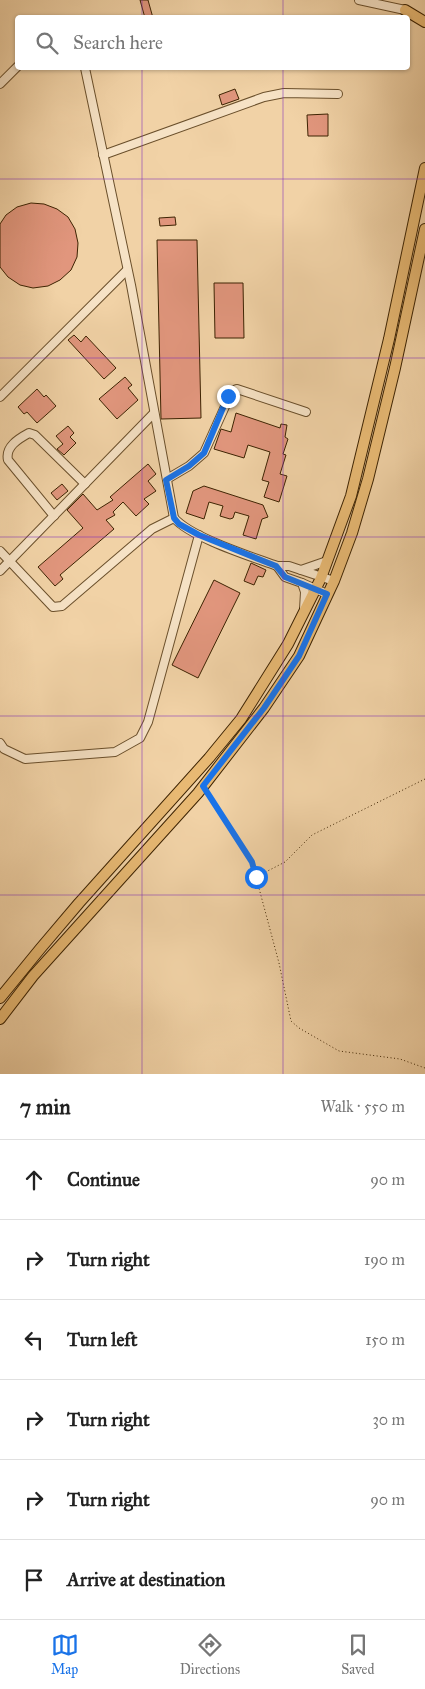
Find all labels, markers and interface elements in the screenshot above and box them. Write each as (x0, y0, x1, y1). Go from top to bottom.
search box (15, 15, 410, 70)
icon: search (33, 29, 61, 57)
text: Search here (73, 31, 163, 54)
route end (217, 385, 240, 408)
route start (245, 866, 268, 889)
text: 7 min (20, 1094, 71, 1120)
text: Walk · 550 m (321, 1097, 405, 1116)
icon: ahead (20, 1166, 48, 1194)
text: Continue (67, 1168, 140, 1191)
text: 90 m (370, 1170, 405, 1189)
icon: right (20, 1246, 48, 1274)
text: Turn right (67, 1248, 150, 1271)
text: 190 m (364, 1250, 405, 1269)
icon: left (20, 1326, 48, 1354)
text: Turn left (67, 1328, 137, 1351)
text: 150 m (365, 1330, 405, 1349)
icon: right (20, 1406, 48, 1434)
text: Turn right (67, 1408, 150, 1431)
text: 30 m (372, 1410, 405, 1429)
icon: right (20, 1486, 48, 1514)
text: Turn right (67, 1488, 150, 1511)
text: 90 m (370, 1490, 405, 1509)
icon: arrive (20, 1566, 48, 1594)
text: Arrive at destination (67, 1568, 225, 1591)
tab: Map (51, 1631, 79, 1678)
tab: Directions (180, 1631, 240, 1678)
tab: Saved (341, 1631, 374, 1678)

